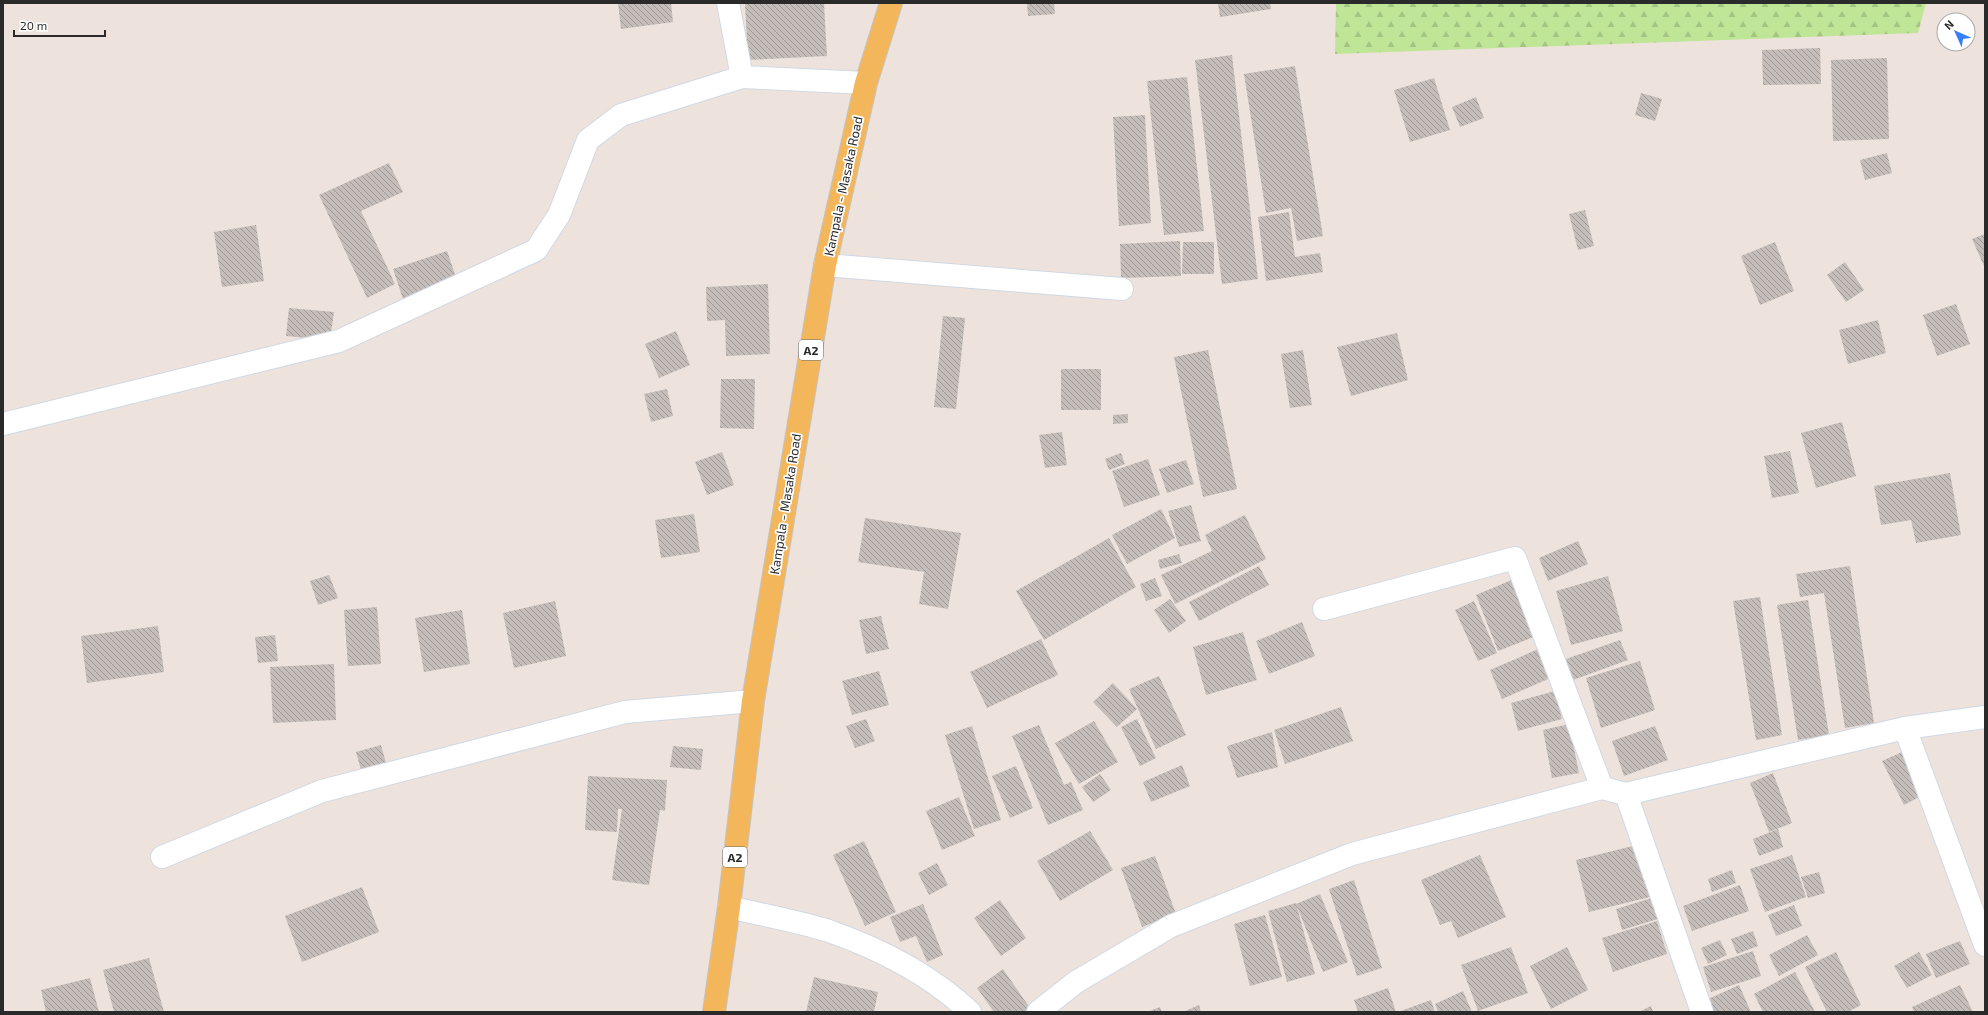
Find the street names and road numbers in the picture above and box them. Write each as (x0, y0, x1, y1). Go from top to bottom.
street label: Kampala - Masaka Road (820, 115, 866, 257)
road number: A2 (799, 340, 823, 360)
street label: Kampala - Masaka Road (766, 432, 804, 576)
road number: A2 (723, 847, 747, 867)

